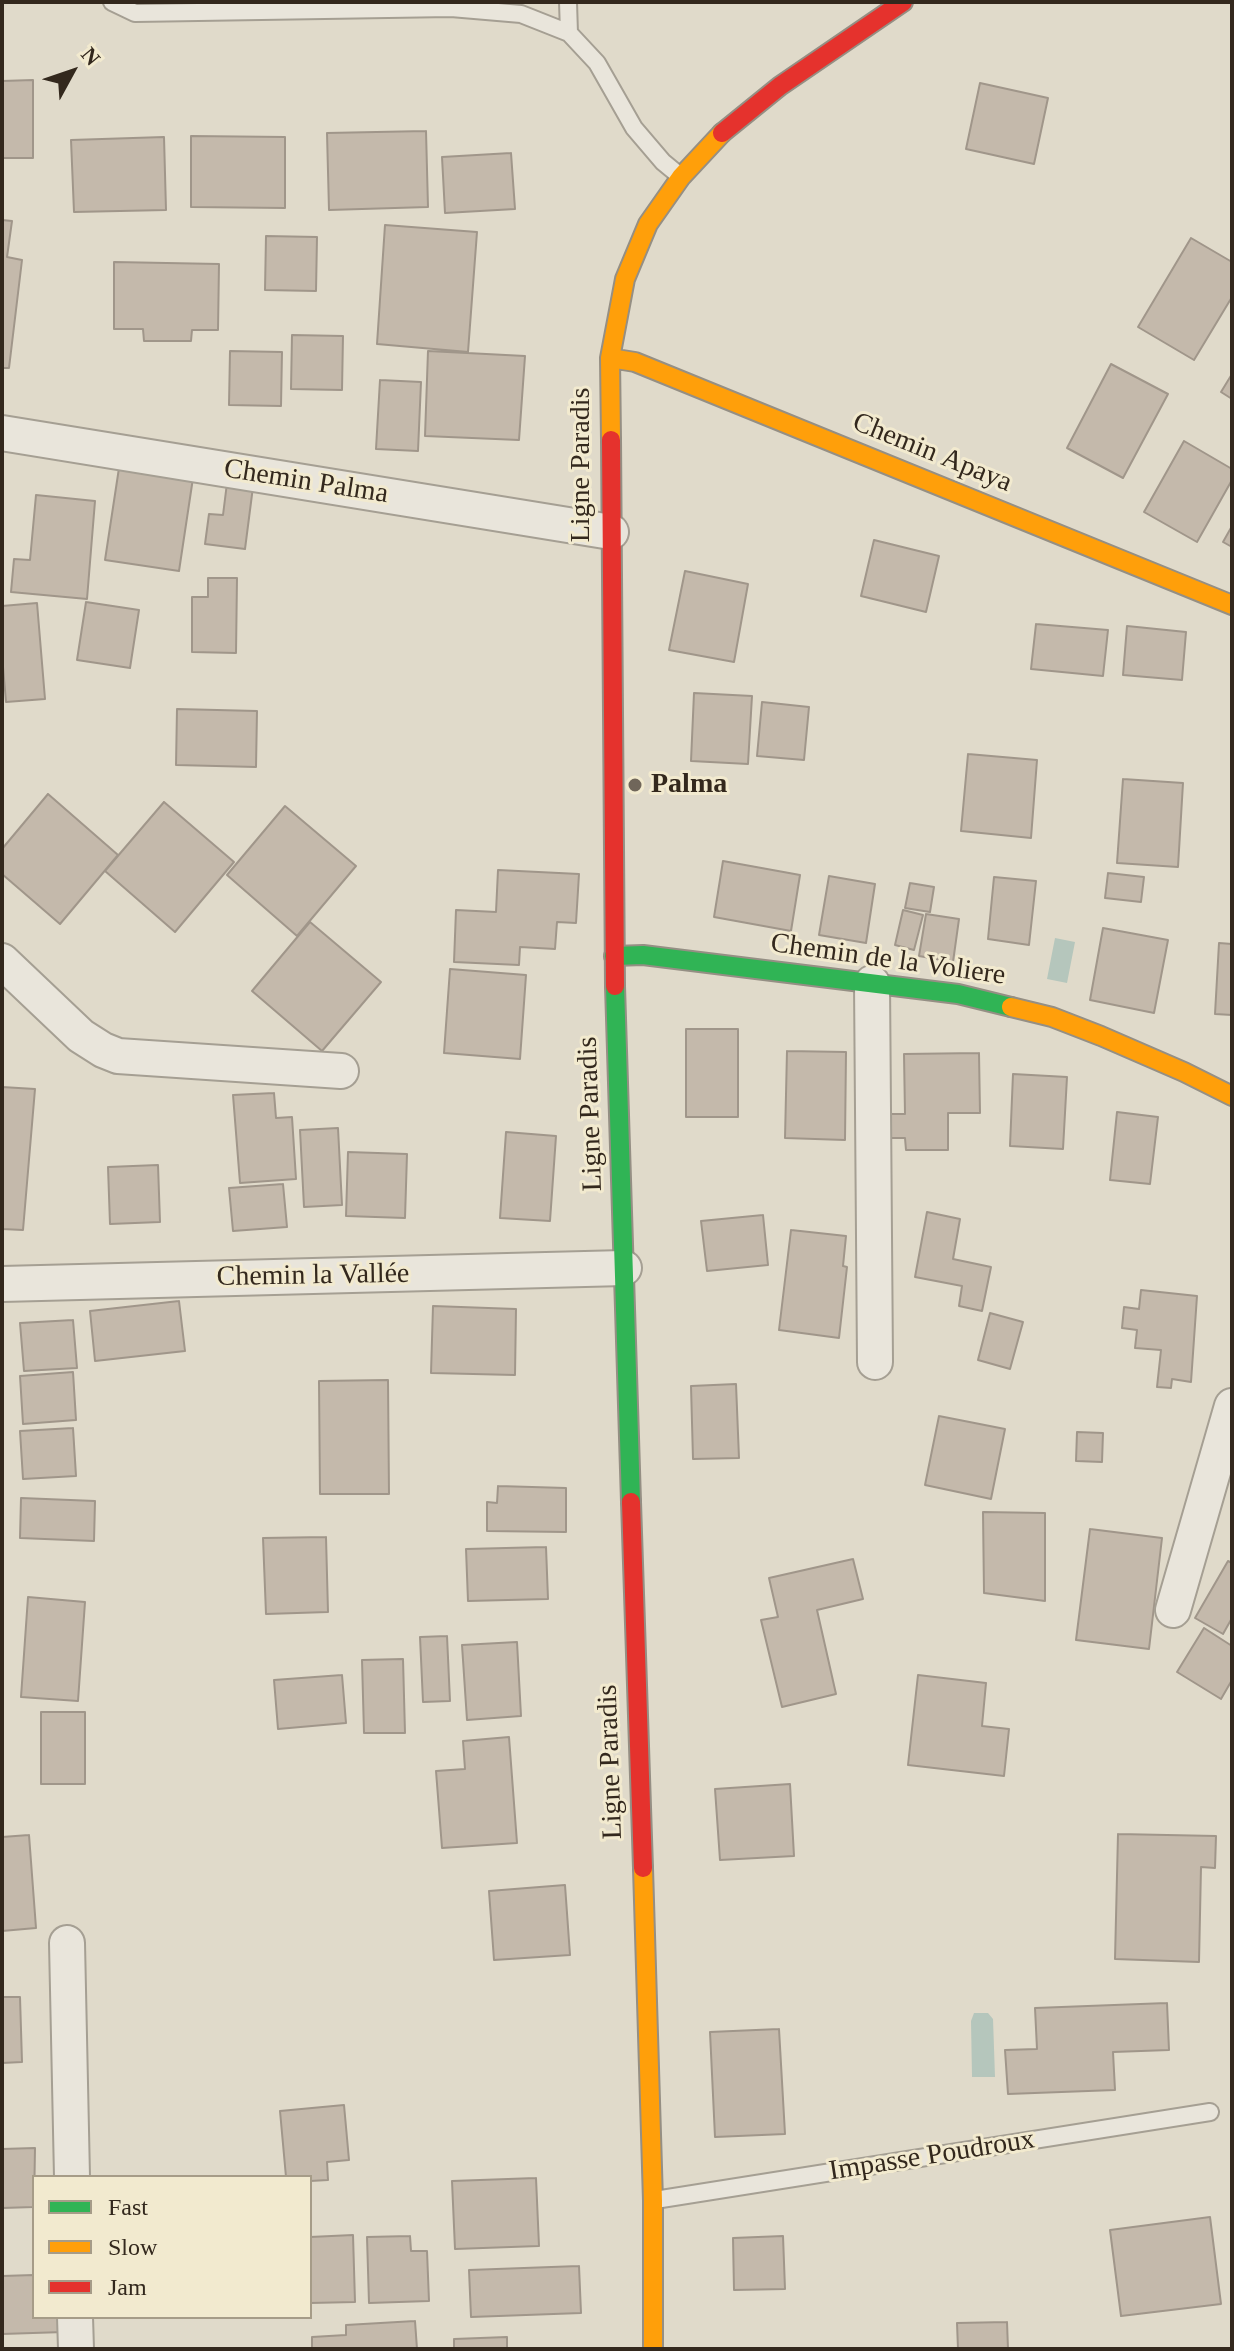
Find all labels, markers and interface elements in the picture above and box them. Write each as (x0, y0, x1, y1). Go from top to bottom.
north arrow (32, 32, 112, 112)
text: N (76, 42, 105, 70)
street label: Ligne Paradis (565, 388, 599, 542)
street label: Chemin Apaya (847, 406, 1017, 500)
street label: Chemin Palma (222, 452, 390, 512)
place label: Palma (651, 768, 727, 802)
marker: Palma (626, 776, 644, 794)
street label: Chemin de la Voliere (768, 927, 1008, 993)
street label: Ligne Paradis (572, 1036, 610, 1192)
street label: Chemin la Vallée (216, 1258, 410, 1294)
street label: Ligne Paradis (592, 1684, 630, 1840)
street label: Impasse Poudroux (827, 2123, 1037, 2189)
legend (32, 2175, 312, 2319)
text: Fast (108, 2194, 148, 2220)
text: Slow (108, 2234, 157, 2260)
text: Jam (108, 2274, 147, 2300)

